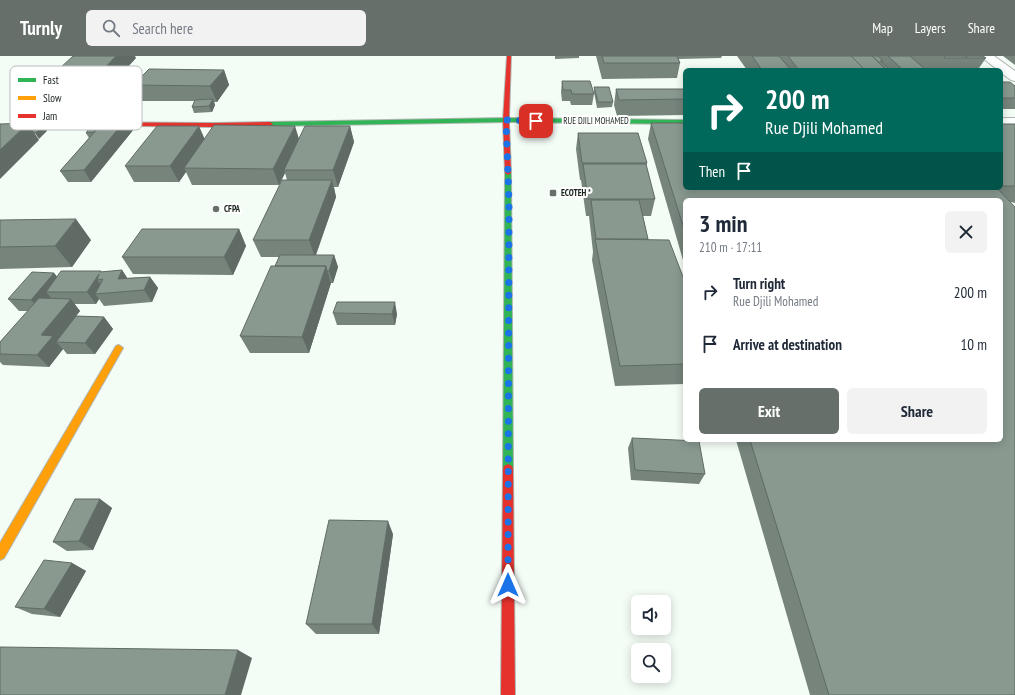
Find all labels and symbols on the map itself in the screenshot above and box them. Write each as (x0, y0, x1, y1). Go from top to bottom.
legend (10, 66, 142, 130)
text: Fast (43, 73, 59, 87)
text: Slow (43, 91, 62, 105)
pin (519, 104, 553, 138)
text: Jam (42, 109, 57, 123)
street label: RUE DJILI MOHAMED (563, 115, 629, 126)
place label: ECOTEH * (561, 187, 591, 198)
marker: ECOTEH * (548, 188, 558, 198)
place label: CFPA (224, 203, 241, 214)
marker: CFPA (211, 204, 221, 214)
position arrow (487, 564, 529, 606)

